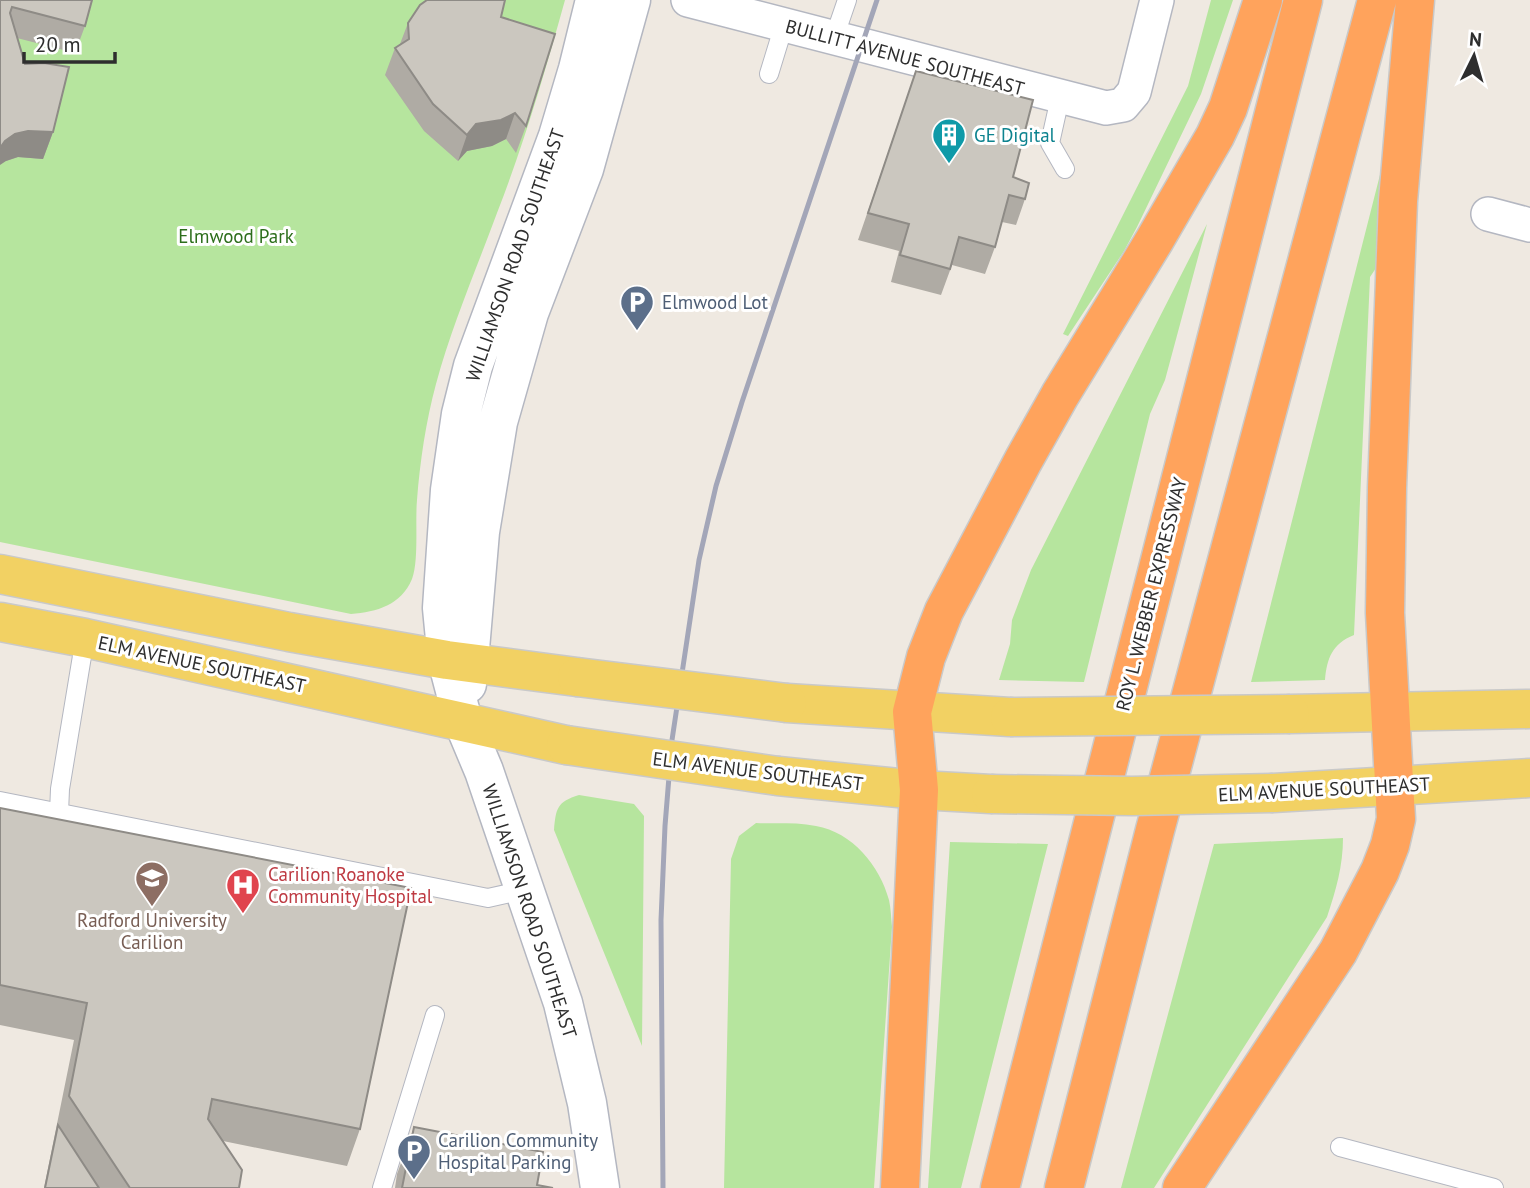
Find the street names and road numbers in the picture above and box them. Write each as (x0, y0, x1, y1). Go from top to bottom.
street label: BULLITT AVENUE SOUTHEAST (783, 14, 1027, 101)
street label: WILLIAMSON ROAD SOUTHEAST (460, 125, 570, 385)
street label: ROY L. WEBBER EXPRESSWAY (1110, 475, 1192, 713)
street label: ELM AVENUE SOUTHEAST (96, 630, 309, 698)
street label: ELM AVENUE SOUTHEAST (651, 746, 865, 796)
street label: ELM AVENUE SOUTHEAST (1218, 771, 1431, 807)
street label: WILLIAMSON ROAD SOUTHEAST (478, 781, 583, 1042)

